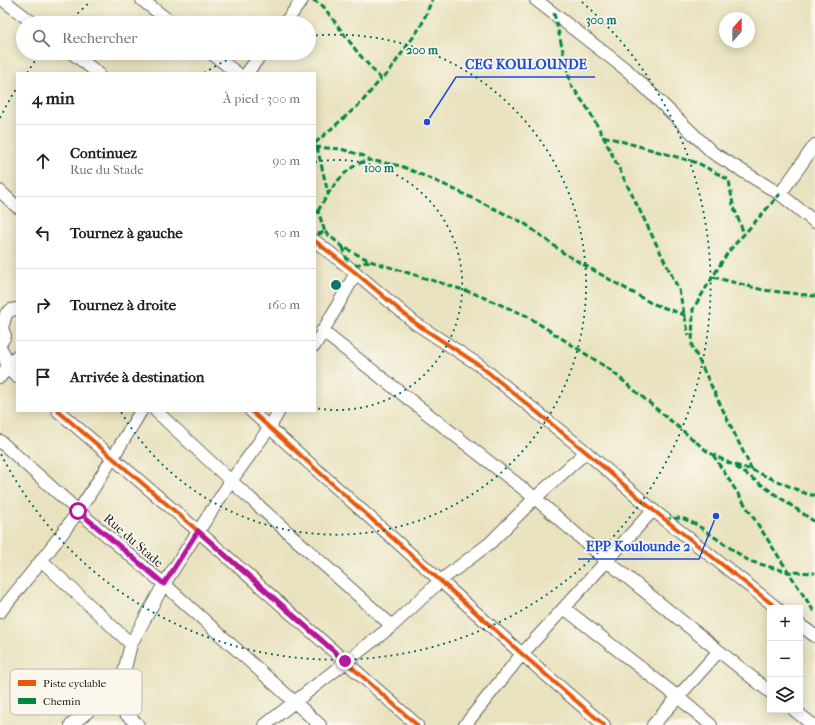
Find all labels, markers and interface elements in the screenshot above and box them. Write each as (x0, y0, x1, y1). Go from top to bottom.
north arrow (719, 12, 755, 48)
text: 300 m (586, 13, 617, 28)
search box (16, 16, 316, 60)
icon: search (30, 27, 52, 49)
text: Rechercher (62, 29, 137, 47)
text: 200 m (406, 43, 439, 57)
callout: CEG KOULOUNDE (456, 51, 595, 77)
text: CEG KOULOUNDE (465, 56, 588, 73)
text: 4 min (32, 88, 75, 108)
text: À pied · 300 m (223, 91, 300, 106)
text: Continuez (70, 144, 137, 162)
icon: ahead (32, 150, 54, 172)
text: 90 m (272, 153, 300, 168)
text: 100 m (364, 161, 395, 175)
text: Rue du Stade (70, 162, 144, 177)
icon: left (32, 222, 54, 244)
text: Tournez à gauche (70, 224, 183, 242)
text: 50 m (274, 225, 300, 240)
centre of rings (329, 278, 343, 292)
icon: right (32, 294, 54, 316)
text: Tournez à droite (70, 296, 176, 314)
text: 160 m (268, 297, 300, 312)
icon: arrive (32, 366, 54, 388)
text: Arrivée à destination (70, 368, 205, 386)
route start (69, 502, 87, 520)
street label: Rue du Stade (101, 511, 167, 571)
callout: EPP Koulounde 2 (578, 533, 699, 559)
text: EPP Koulounde 2 (586, 538, 690, 555)
map controls (767, 605, 803, 713)
button: + (767, 605, 803, 641)
button: − (767, 641, 803, 677)
route end (336, 652, 354, 670)
legend (10, 669, 142, 715)
text: Piste cyclable (43, 677, 107, 690)
button: layers (767, 677, 803, 713)
text: Chemin (43, 695, 81, 708)

